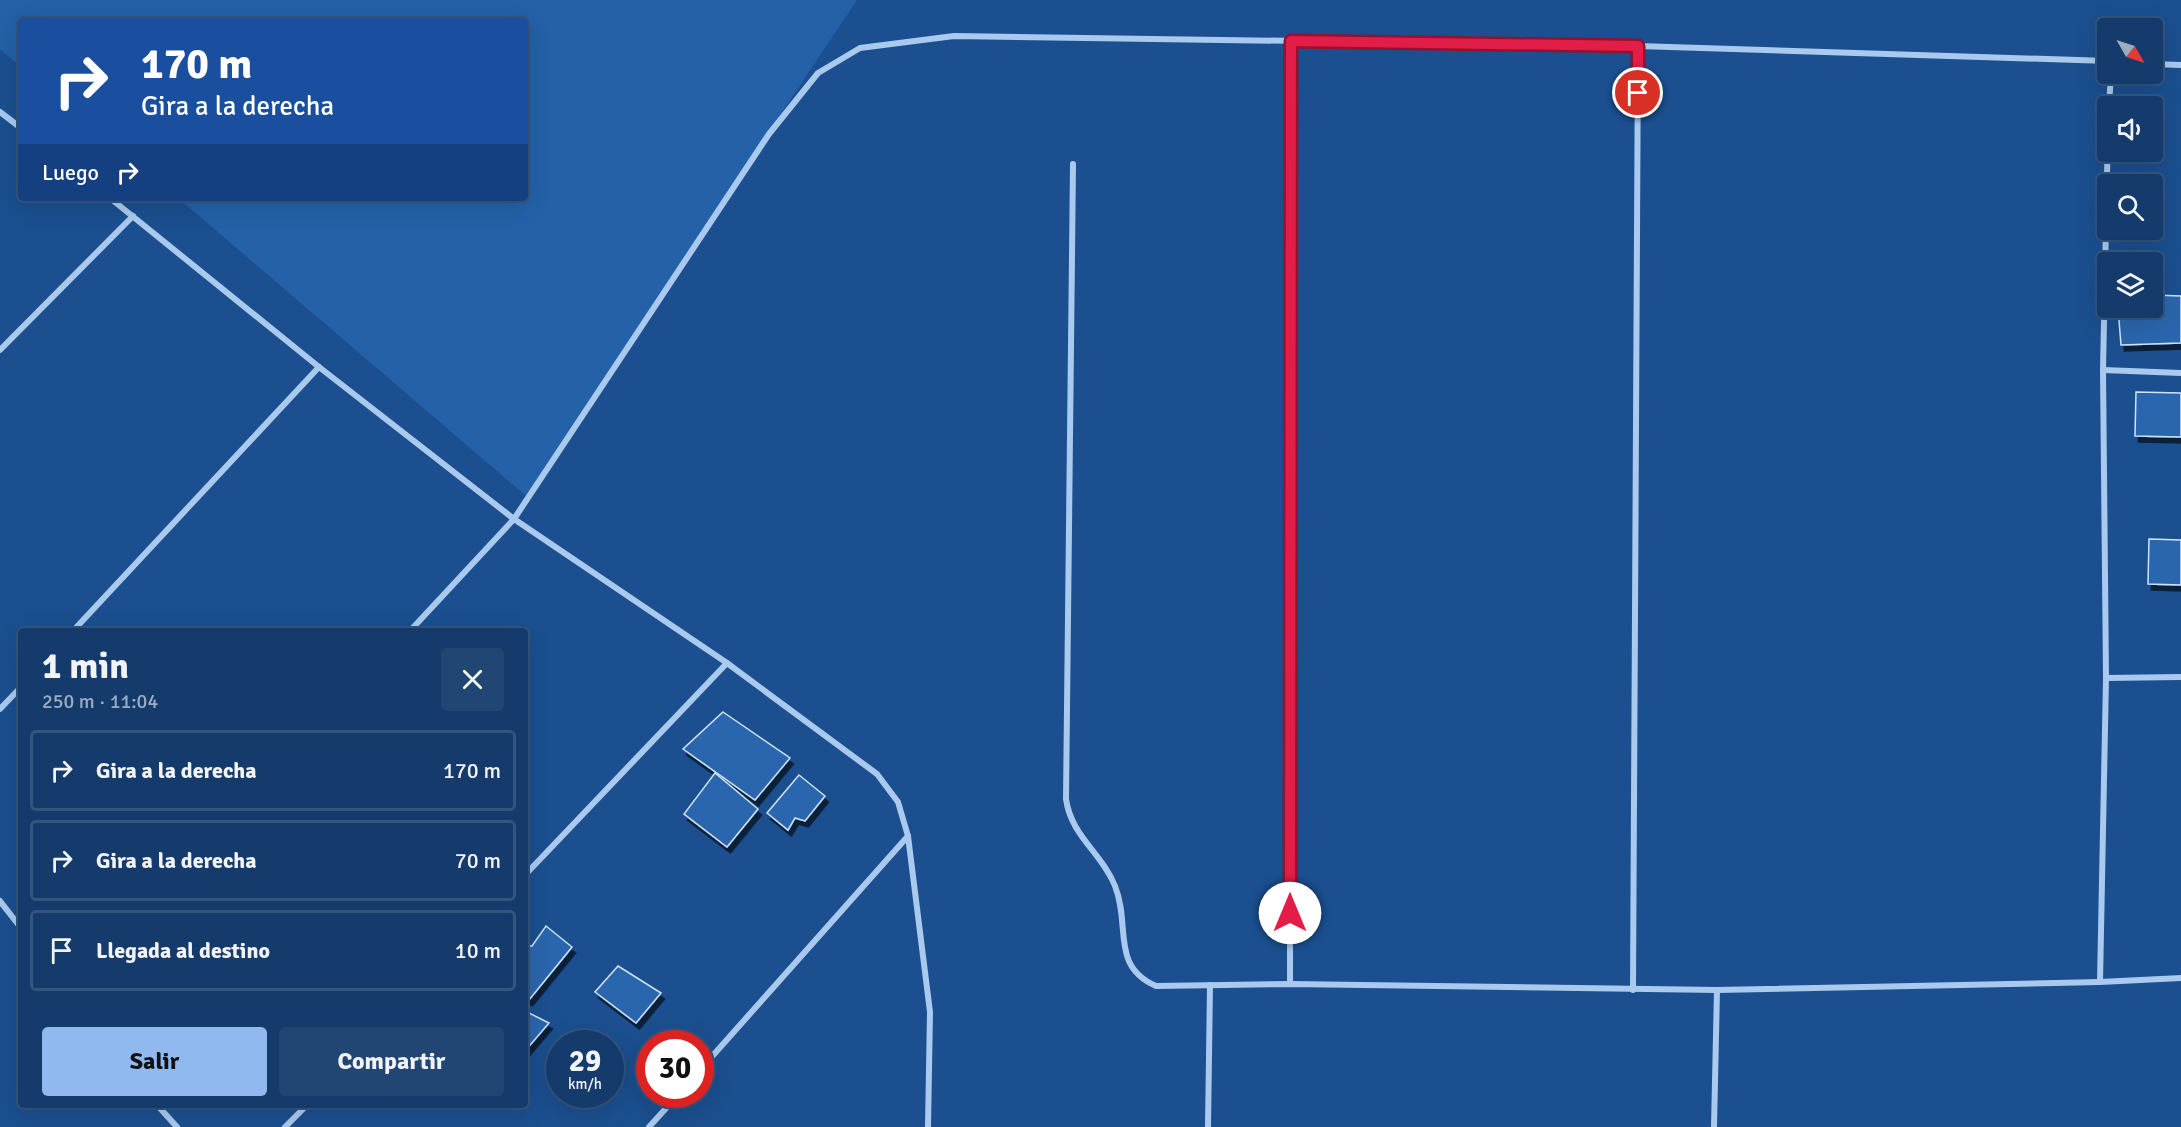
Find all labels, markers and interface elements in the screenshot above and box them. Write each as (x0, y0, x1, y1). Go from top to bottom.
north arrow (2097, 18, 2163, 84)
map controls (2097, 18, 2163, 318)
text: 170 m (141, 39, 252, 90)
icon: right (42, 42, 120, 120)
pin (1612, 67, 1663, 118)
icon: arrive (1621, 76, 1654, 109)
text: Gira a la derecha (141, 90, 334, 123)
button: sound (2097, 96, 2163, 162)
icon: right (111, 156, 144, 189)
text: Luego (42, 159, 99, 186)
button: search (2097, 174, 2163, 240)
button: layers (2097, 252, 2163, 318)
text: 1 min (42, 644, 129, 689)
button: close (441, 648, 504, 711)
text: 250 m · 11:04 (42, 689, 158, 714)
icon: right (45, 754, 78, 787)
text: Gira a la derecha (96, 757, 257, 784)
text: 170 m (443, 757, 501, 784)
icon: right (45, 844, 78, 877)
text: Gira a la derecha (96, 847, 257, 874)
text: 70 m (455, 847, 501, 874)
position arrow (1258, 881, 1322, 945)
icon: arrive (45, 934, 78, 967)
text: Llegada al destino (96, 937, 270, 964)
text: 10 m (455, 937, 501, 964)
button: Salir (42, 1027, 267, 1096)
button: Compartir (279, 1027, 504, 1096)
speed limit sign: 30 (636, 1030, 714, 1108)
text: 29 (569, 1043, 601, 1080)
text: km/h (568, 1075, 602, 1093)

